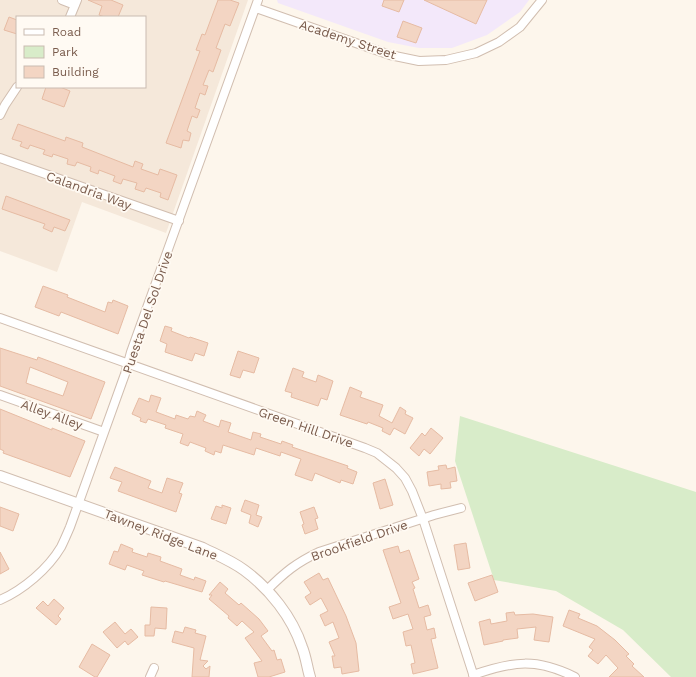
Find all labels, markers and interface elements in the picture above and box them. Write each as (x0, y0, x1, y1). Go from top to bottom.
legend (16, 16, 146, 88)
street label: Academy Street (298, 17, 399, 62)
text: Road (52, 25, 81, 39)
text: Park (52, 45, 78, 59)
text: Building (52, 65, 99, 79)
street label: Calandria Way (44, 168, 134, 213)
street label: Puesta Del Sol Drive (119, 249, 175, 375)
street label: Alley Alley (19, 396, 85, 433)
street label: Green Hill Drive (256, 404, 355, 451)
street label: Tawney Ridge Lane (102, 506, 220, 563)
street label: Brookfield Drive (309, 517, 410, 564)

